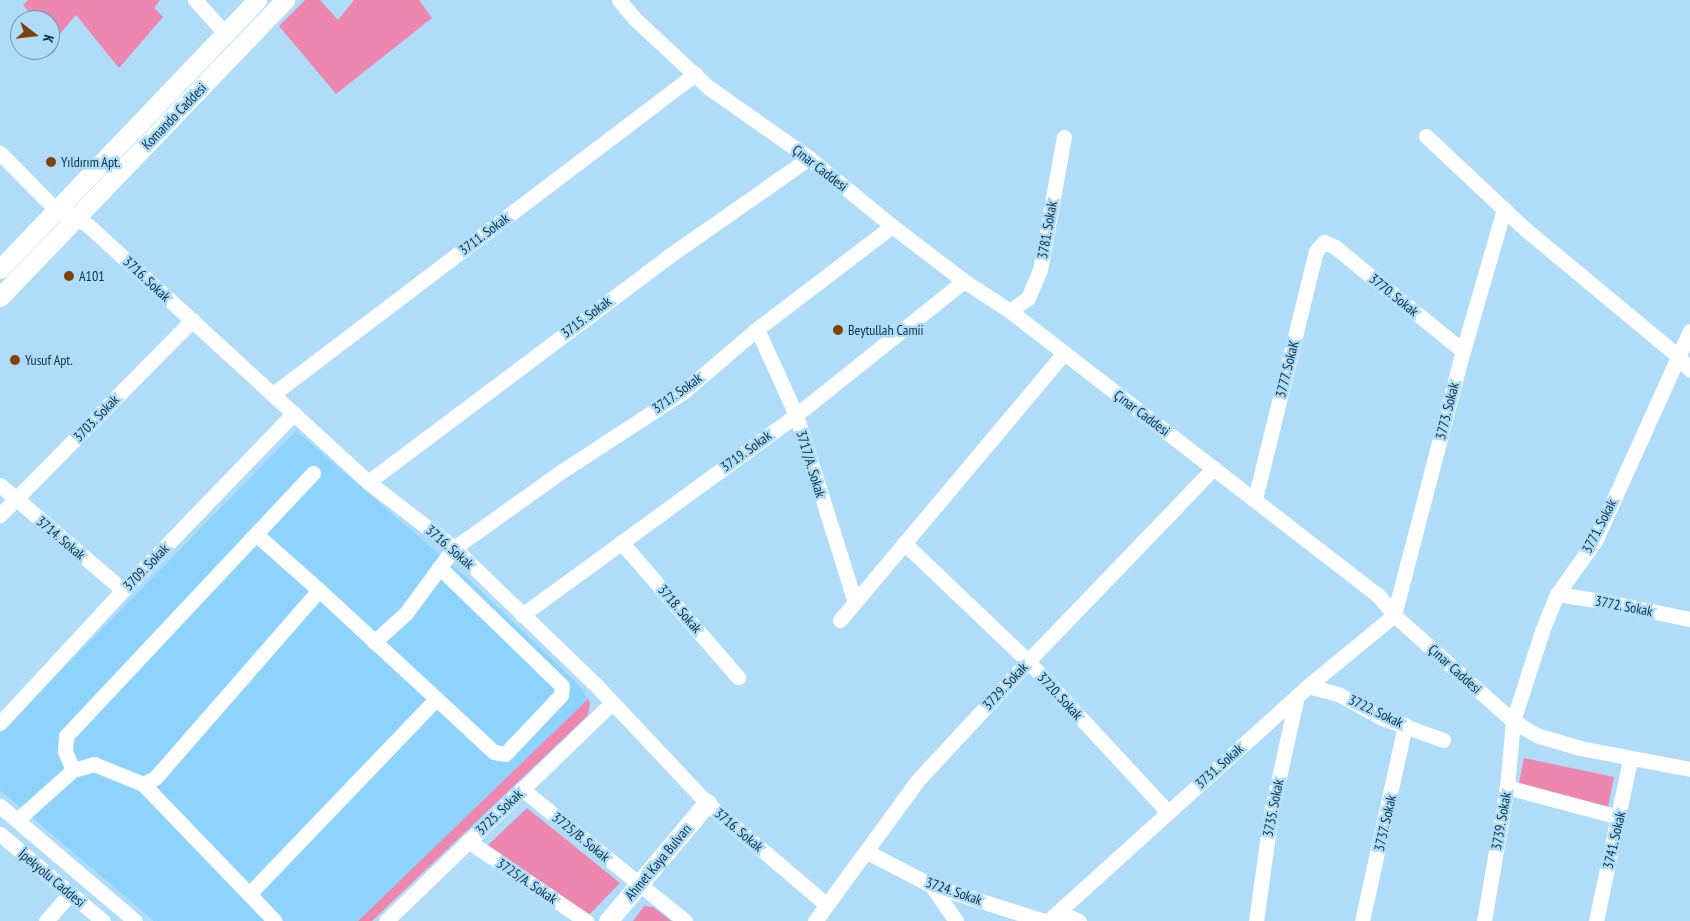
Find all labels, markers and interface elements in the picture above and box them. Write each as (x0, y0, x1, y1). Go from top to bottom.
north arrow (10, 10, 60, 60)
text: K (39, 33, 58, 45)
street label: Komando Caddesi (138, 79, 210, 153)
street label: Çınar Caddesi (789, 141, 851, 195)
place label: Yıldırım Apt. (61, 154, 121, 170)
marker: Yıldırım Apt. (45, 156, 57, 168)
street label: 3781. Sokak (1034, 199, 1060, 261)
street label: 3711. Sokak (455, 209, 513, 259)
street label: 3716. Sokak (120, 253, 174, 305)
place label: A101 (79, 268, 105, 284)
marker: A101 (63, 270, 75, 282)
street label: 3770. Sokak (1366, 270, 1422, 320)
street label: 3715. Sokak (557, 292, 615, 342)
place label: Beytullah Camii (848, 322, 924, 338)
marker: Beytullah Camii (832, 324, 844, 336)
street label: 3777. SokaK (1272, 338, 1302, 400)
place label: Yusuf Apt. (25, 352, 73, 368)
marker: Yusuf Apt. (9, 354, 21, 366)
street label: 3717. Sokak (649, 369, 705, 417)
street label: 3773. Sokak (1432, 380, 1462, 442)
street label: Çınar Caddesi (1111, 387, 1173, 439)
street label: 3703. Sokak (69, 391, 123, 445)
street label: 3719. Sokak (717, 427, 775, 475)
street label: 3717/A. Sokak (793, 428, 829, 500)
street label: 3771. Sokak (1578, 496, 1620, 556)
street label: 3714. Sokak (33, 513, 89, 563)
street label: 3716. Sokak (422, 521, 478, 573)
street label: 3709. Sokak (119, 540, 173, 594)
street label: 3718. Sokak (654, 581, 706, 637)
street label: 3772. Sokak (1593, 592, 1655, 620)
street label: Çınar Caddesi (1425, 641, 1485, 697)
street label: 3729. Sokak (979, 659, 1031, 713)
street label: 3720. Sokak (1034, 669, 1086, 723)
street label: 3722. Sokak (1346, 691, 1406, 731)
street label: 3731. Sokak (1191, 740, 1247, 792)
street label: 3735. Sokak (1259, 777, 1287, 839)
street label: 3725. Sokak (472, 785, 526, 839)
street label: 3739. Sokak (1488, 790, 1514, 852)
street label: 3737. Sokak (1370, 793, 1400, 853)
street label: 3716. Sokak (711, 805, 767, 855)
street label: 3725/B. Sokak (549, 808, 613, 866)
street label: 3741. Sokak (1599, 809, 1629, 871)
street label: Ahmet Kaya Bulvarı (621, 820, 695, 904)
street label: İpekyolu Caddesi (15, 845, 89, 911)
street label: 3725/A. Sokak (493, 854, 561, 908)
street label: 3724. Sokak (923, 873, 985, 909)

